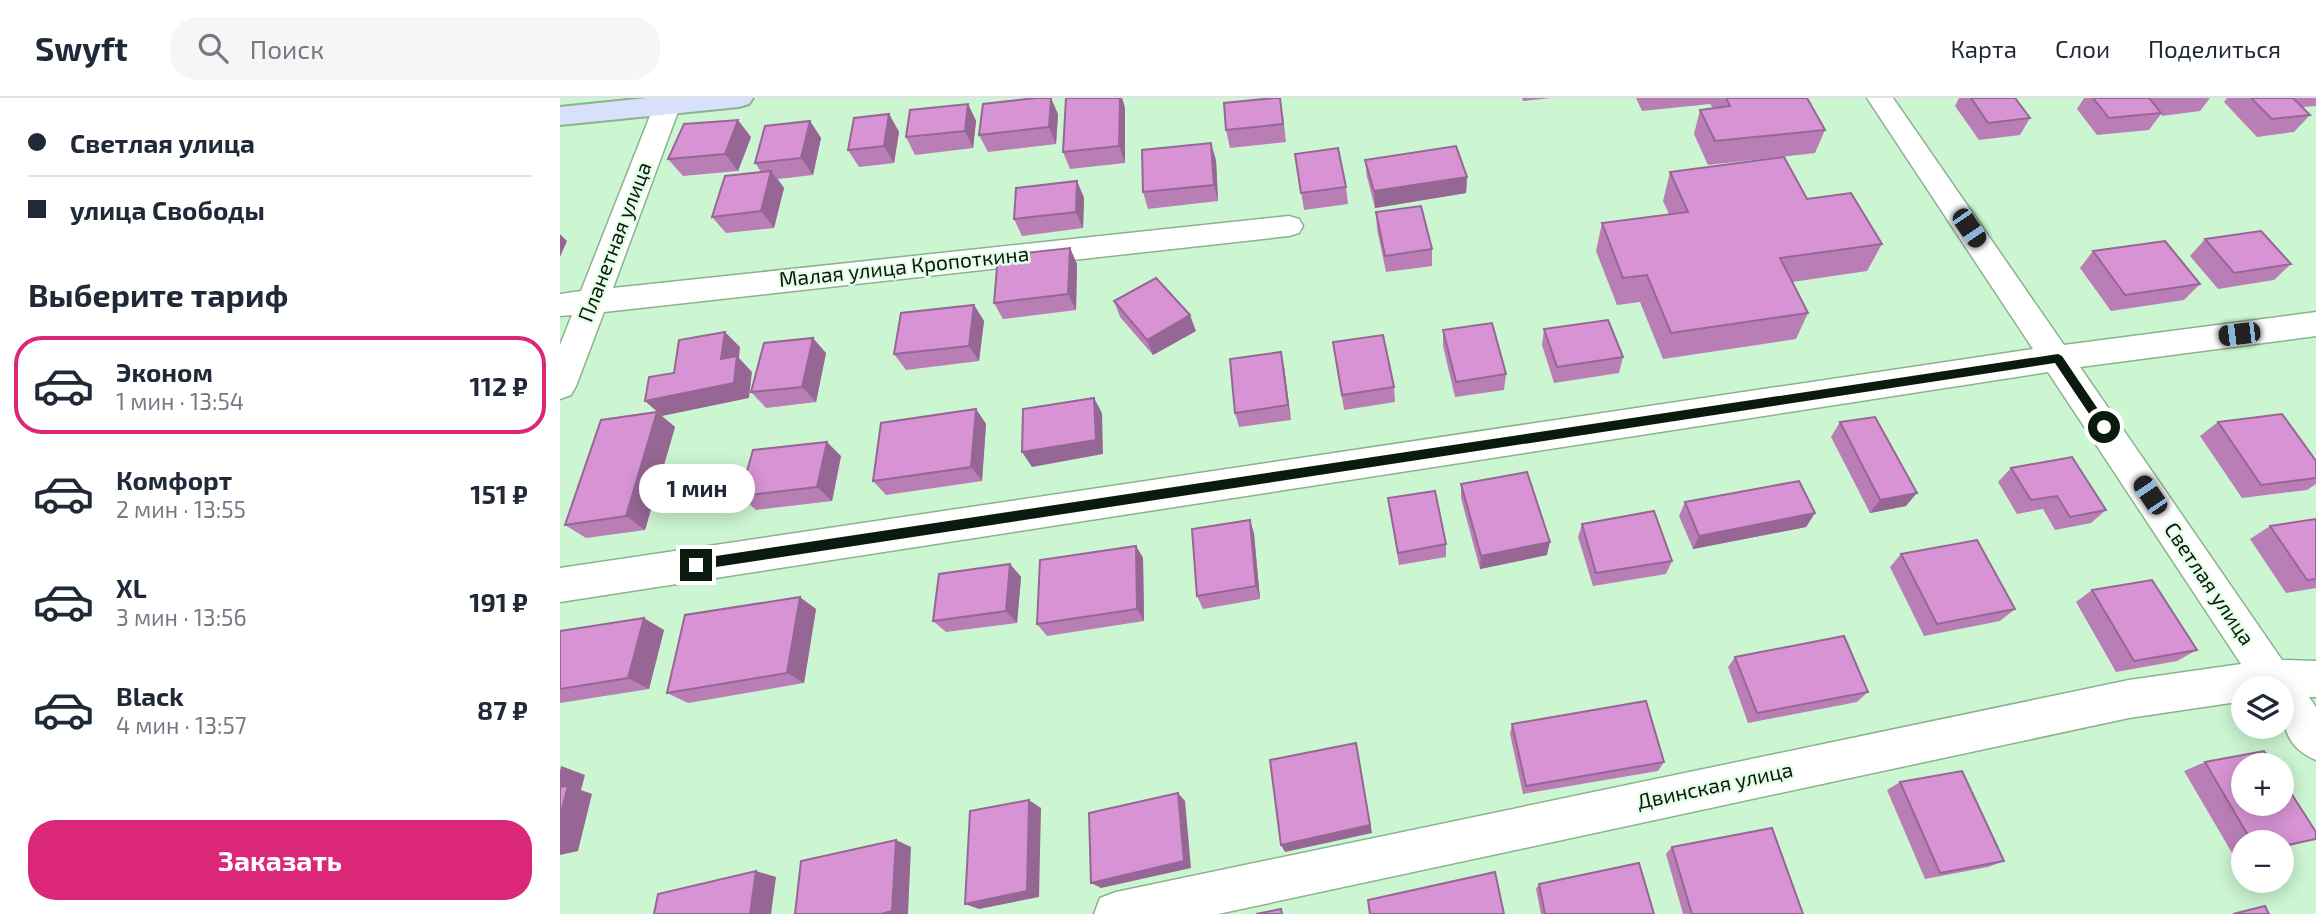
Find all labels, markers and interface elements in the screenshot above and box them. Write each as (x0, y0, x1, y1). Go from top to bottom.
search box (170, 17, 660, 80)
text: Swyft (35, 28, 128, 68)
icon: search (194, 29, 232, 67)
text: Поиск (250, 33, 324, 64)
text: Карта (1950, 34, 2017, 63)
text: Слои (2055, 34, 2110, 63)
text: Поделиться (2148, 34, 2281, 63)
text: Светлая улица (70, 127, 255, 158)
street label: Планетная улица (572, 158, 657, 325)
text: улица Свободы (70, 194, 265, 225)
car (1949, 205, 1990, 251)
street label: Малая улица Кропоткина (778, 240, 1030, 292)
text: Выберите тариф (28, 275, 288, 313)
car (2217, 321, 2262, 347)
icon: car (32, 354, 95, 417)
text: Эконом (116, 356, 213, 387)
text: 112 ₽ (469, 370, 528, 401)
text: 1 мин · 13:54 (116, 387, 244, 415)
route start (2088, 411, 2120, 443)
icon: car (32, 462, 95, 525)
callout: 1 мин (638, 463, 754, 512)
text: Комфорт (116, 464, 232, 495)
car (2130, 472, 2171, 518)
text: 1 мин (667, 474, 727, 502)
text: 151 ₽ (470, 478, 528, 509)
text: 2 мин · 13:55 (116, 495, 246, 523)
street label: Светлая улица (2159, 517, 2261, 650)
route end (680, 549, 712, 581)
icon: car (32, 570, 95, 633)
text: XL (116, 572, 147, 603)
text: 191 ₽ (469, 586, 528, 617)
text: 3 мин · 13:56 (116, 603, 247, 631)
map controls (2231, 676, 2294, 893)
button: layers (2231, 676, 2294, 739)
icon: car (32, 678, 95, 741)
text: Black (116, 680, 184, 711)
text: 87 ₽ (477, 694, 528, 725)
text: 4 мин · 13:57 (116, 711, 247, 739)
button: + (2231, 753, 2294, 816)
street label: Двинская улица (1634, 756, 1795, 814)
button: Заказать (28, 820, 532, 900)
button: − (2231, 830, 2294, 893)

